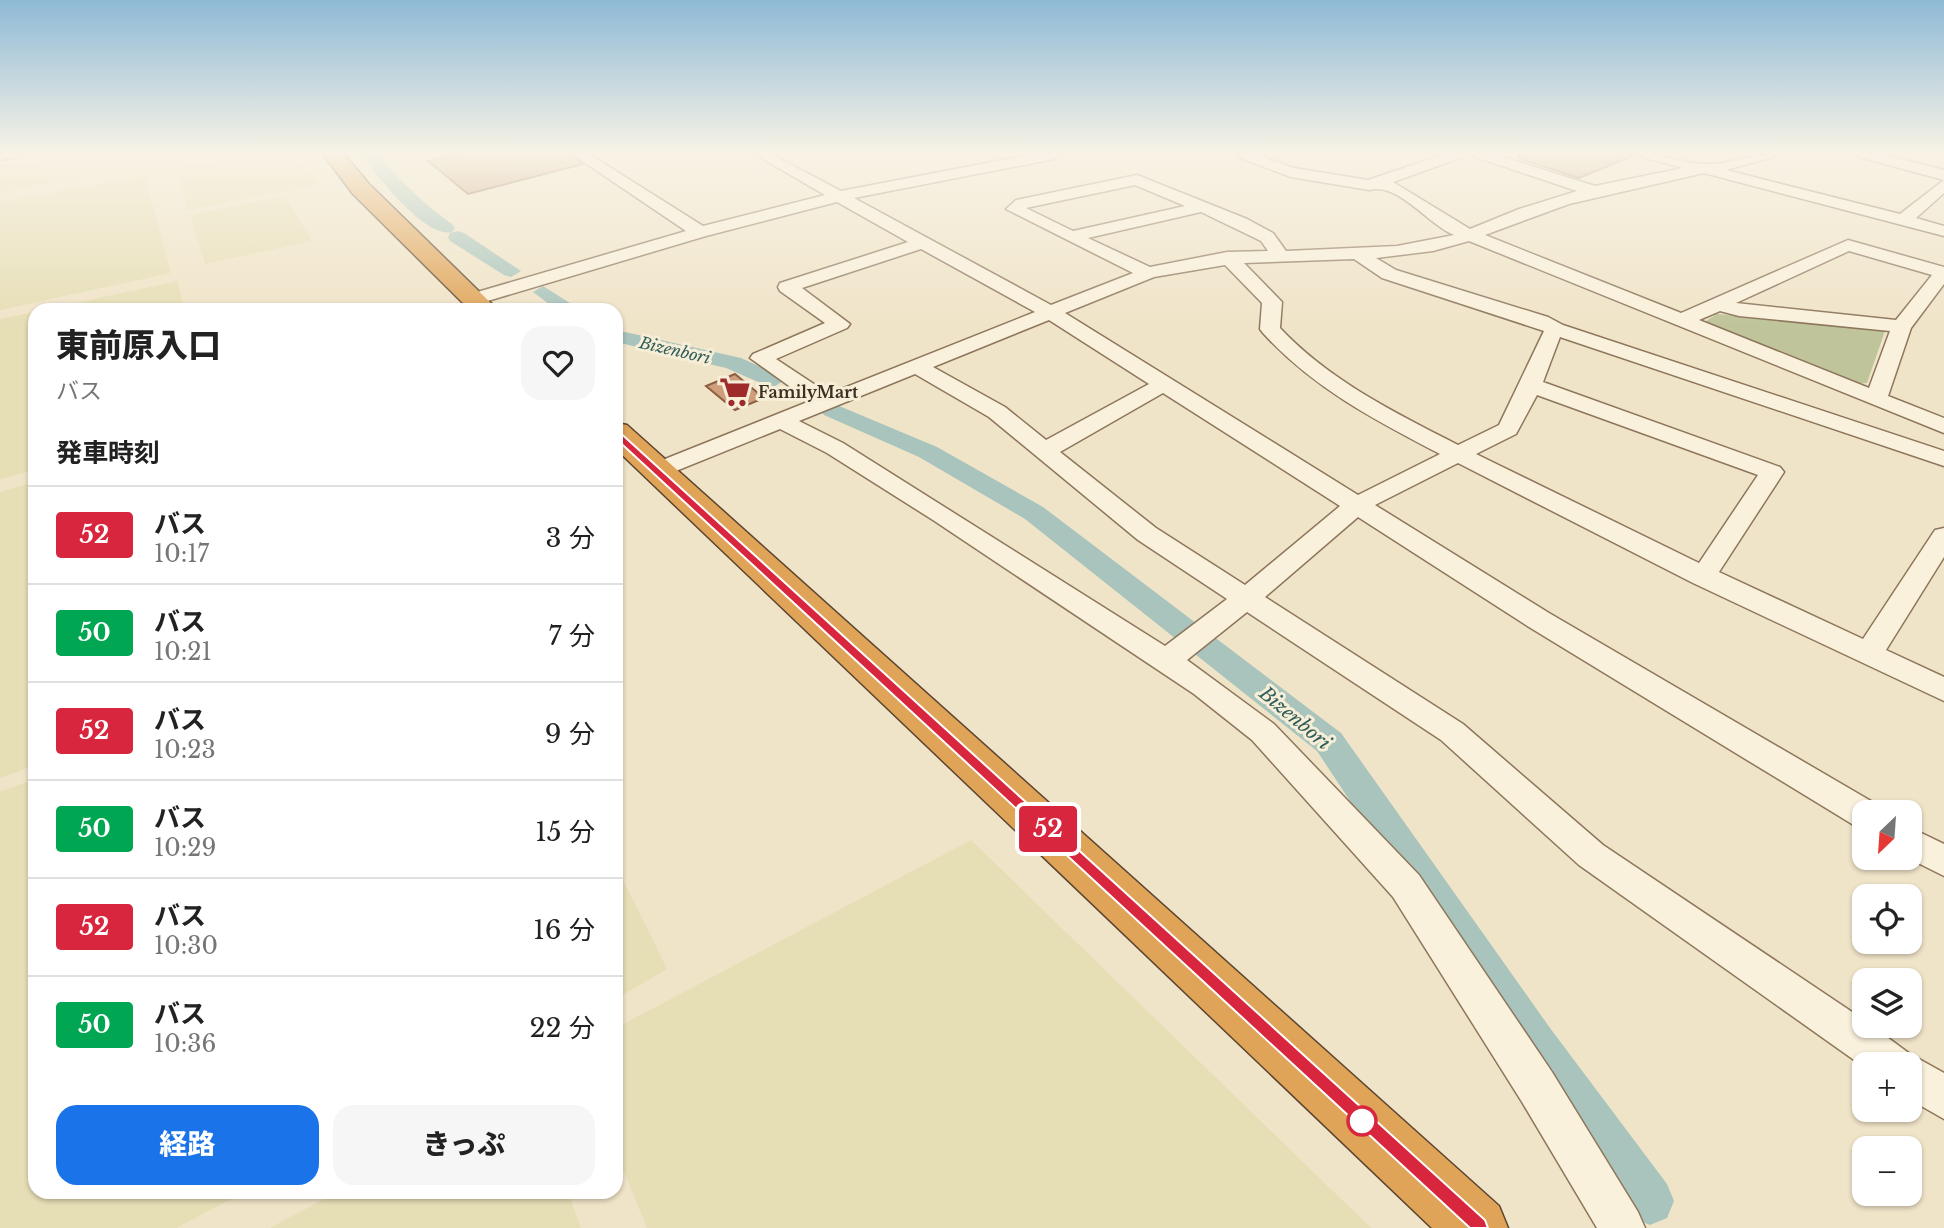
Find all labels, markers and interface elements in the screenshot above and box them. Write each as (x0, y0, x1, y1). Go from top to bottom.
text: 東前原入口 (56, 325, 221, 366)
button: heart (521, 326, 595, 400)
water label: Bizenbori (637, 332, 713, 368)
supermarket icon: FamilyMart (718, 375, 752, 409)
text: バス (56, 377, 102, 405)
place label: FamilyMart (758, 382, 859, 402)
text: 発車時刻 (56, 437, 160, 469)
text: バス (154, 508, 206, 540)
text: 52 (80, 520, 109, 549)
text: 3 分 (546, 522, 595, 554)
text: 10:17 (154, 540, 209, 568)
text: バス (154, 606, 206, 638)
text: 50 (78, 618, 111, 647)
text: 7 分 (548, 620, 595, 652)
text: 10:21 (154, 638, 212, 666)
water label: Bizenbori (1254, 681, 1336, 755)
text: バス (154, 704, 206, 736)
text: 52 (80, 716, 109, 745)
text: 9 分 (545, 718, 595, 750)
text: 10:23 (154, 736, 216, 764)
north arrow (1852, 800, 1922, 870)
map controls (1852, 800, 1922, 1206)
text: バス (154, 802, 206, 834)
line badge: 52 (1016, 806, 1080, 852)
text: 50 (78, 814, 111, 843)
text: 52 (1033, 814, 1063, 843)
text: 15 分 (535, 816, 595, 848)
text: 10:29 (154, 834, 216, 862)
button: locate (1852, 884, 1922, 954)
text: バス (154, 900, 206, 932)
text: 52 (80, 912, 109, 941)
text: 16 分 (533, 914, 595, 946)
text: 10:30 (154, 932, 218, 960)
button: layers (1852, 968, 1922, 1038)
text: バス (154, 998, 206, 1030)
text: 50 (78, 1010, 111, 1039)
text: 22 分 (530, 1012, 595, 1044)
text: 10:36 (154, 1030, 216, 1058)
button: + (1852, 1052, 1922, 1122)
button: 経路 (56, 1105, 319, 1185)
button: きっぷ (333, 1105, 595, 1185)
unlabelled marker (1347, 1106, 1377, 1136)
button: − (1852, 1136, 1922, 1206)

